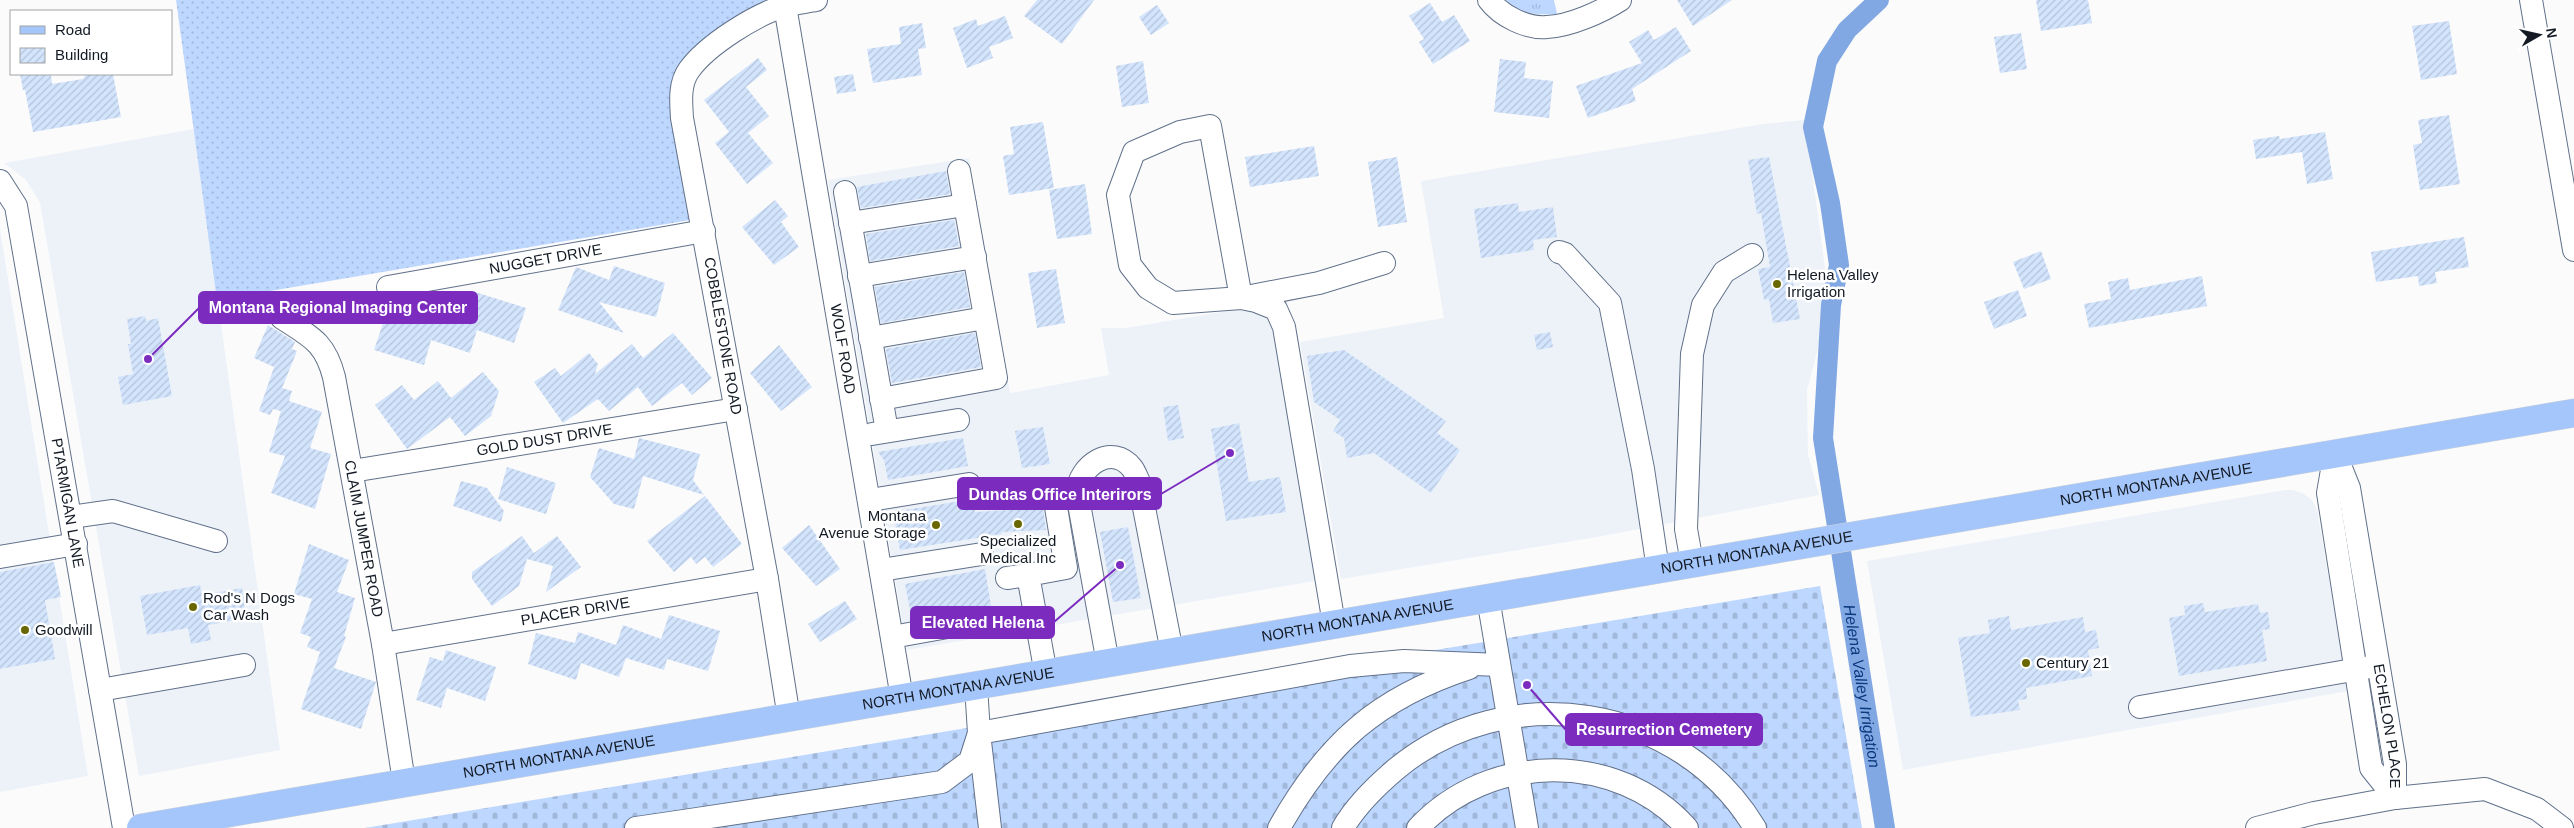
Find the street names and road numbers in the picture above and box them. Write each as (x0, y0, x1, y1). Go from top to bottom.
street label: NUGGET DRIVE (488, 240, 603, 277)
street label: COBBLESTONE ROAD (701, 256, 746, 416)
street label: WOLF ROAD (828, 303, 859, 395)
street label: GOLD DUST DRIVE (475, 420, 614, 459)
street label: PTARMIGAN LANE (48, 437, 88, 569)
street label: CLAIM JUMPER ROAD (341, 459, 387, 619)
street label: NORTH MONTANA AVENUE (2059, 459, 2253, 509)
street label: NORTH MONTANA AVENUE (1659, 527, 1854, 577)
street label: PLACER DRIVE (519, 593, 631, 629)
street label: NORTH MONTANA AVENUE (1260, 595, 1455, 645)
street label: ECHELON PLACE (2370, 662, 2404, 788)
street label: NORTH MONTANA AVENUE (861, 663, 1055, 713)
street label: NORTH MONTANA AVENUE (462, 731, 656, 781)

